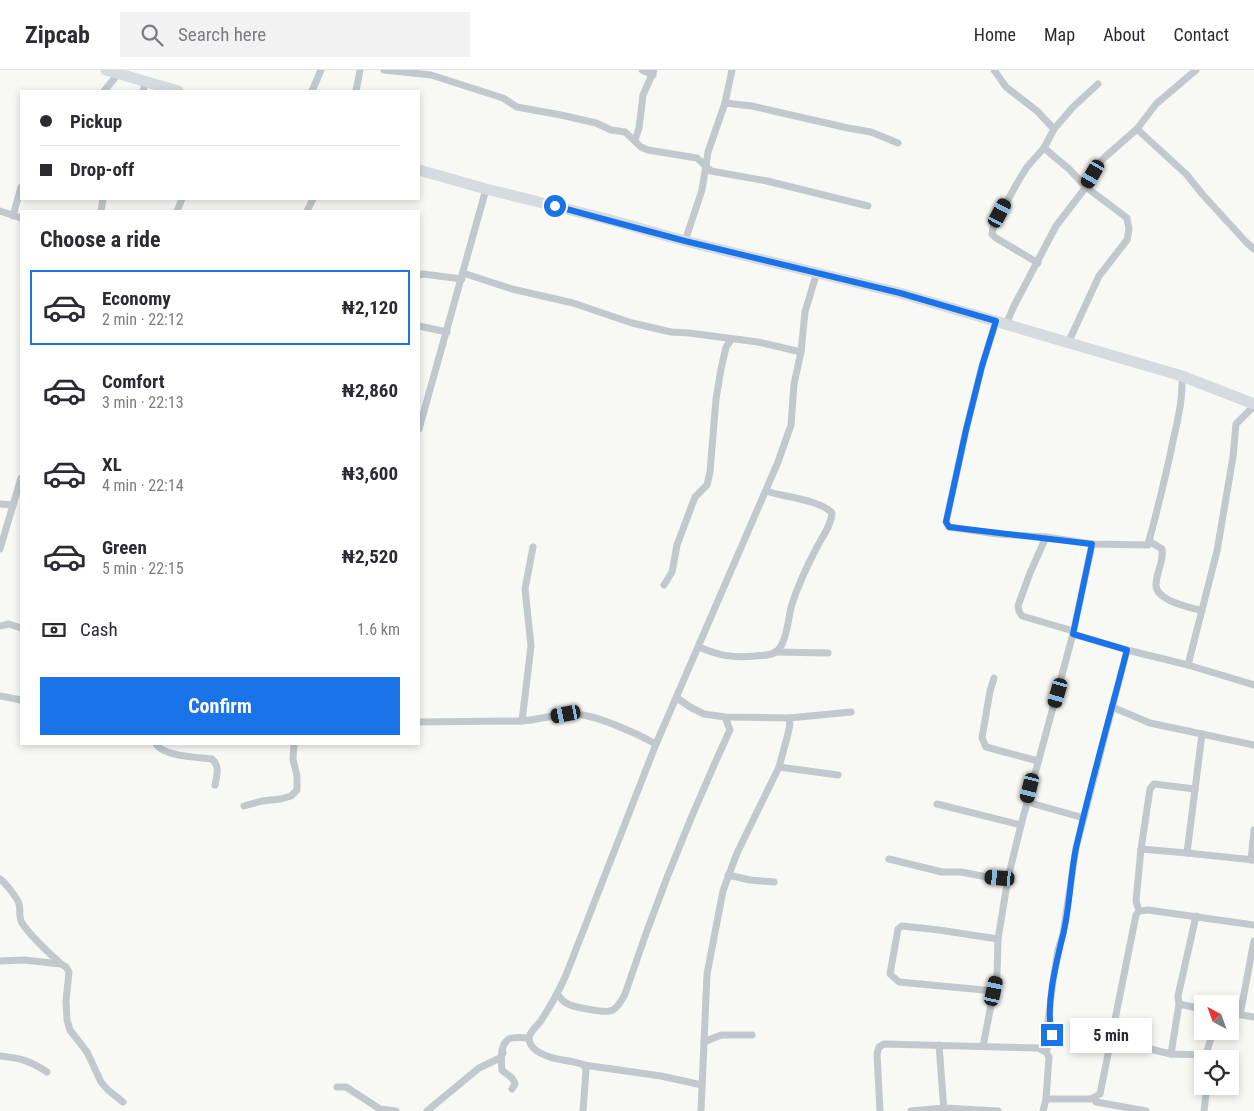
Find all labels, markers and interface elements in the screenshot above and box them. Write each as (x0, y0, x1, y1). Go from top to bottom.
search box (120, 12, 470, 57)
text: Zipcab (25, 21, 90, 49)
icon: search (138, 21, 166, 49)
text: Search here (178, 23, 266, 46)
text: Home (974, 24, 1016, 45)
text: Map (1044, 24, 1075, 45)
text: About (1103, 24, 1145, 45)
text: Contact (1173, 24, 1229, 45)
text: Pickup (70, 110, 122, 133)
car (1079, 157, 1106, 191)
text: Drop-off (70, 158, 134, 181)
route start (544, 195, 566, 217)
car (986, 196, 1013, 230)
text: Choose a ride (40, 227, 161, 252)
icon: car (42, 285, 87, 330)
text: Economy (102, 287, 171, 310)
text: ₦2,120 (341, 296, 398, 319)
text: 2 min · 22:12 (102, 310, 184, 329)
icon: car (42, 368, 87, 413)
text: Comfort (102, 370, 165, 393)
text: ₦2,860 (341, 379, 398, 402)
text: 3 min · 22:13 (102, 393, 184, 412)
icon: car (42, 451, 87, 496)
text: XL (102, 453, 122, 476)
text: ₦3,600 (341, 462, 398, 485)
text: 4 min · 22:14 (102, 476, 184, 495)
icon: car (42, 534, 87, 579)
text: Green (102, 536, 147, 559)
text: ₦2,520 (341, 545, 398, 568)
text: 5 min · 22:15 (102, 559, 184, 578)
icon: cash (40, 616, 68, 644)
text: Cash (80, 618, 118, 641)
text: 1.6 km (357, 620, 400, 639)
button: Confirm (40, 677, 400, 735)
car (1046, 677, 1069, 709)
car (549, 704, 582, 724)
car (1019, 772, 1040, 804)
car (984, 869, 1015, 887)
car (983, 975, 1004, 1007)
north arrow (1194, 995, 1239, 1040)
map controls (1194, 995, 1239, 1095)
callout: 5 min (1070, 1018, 1152, 1052)
route end (1041, 1024, 1063, 1046)
text: 5 min (1093, 1026, 1129, 1045)
button: locate (1194, 1050, 1239, 1095)

